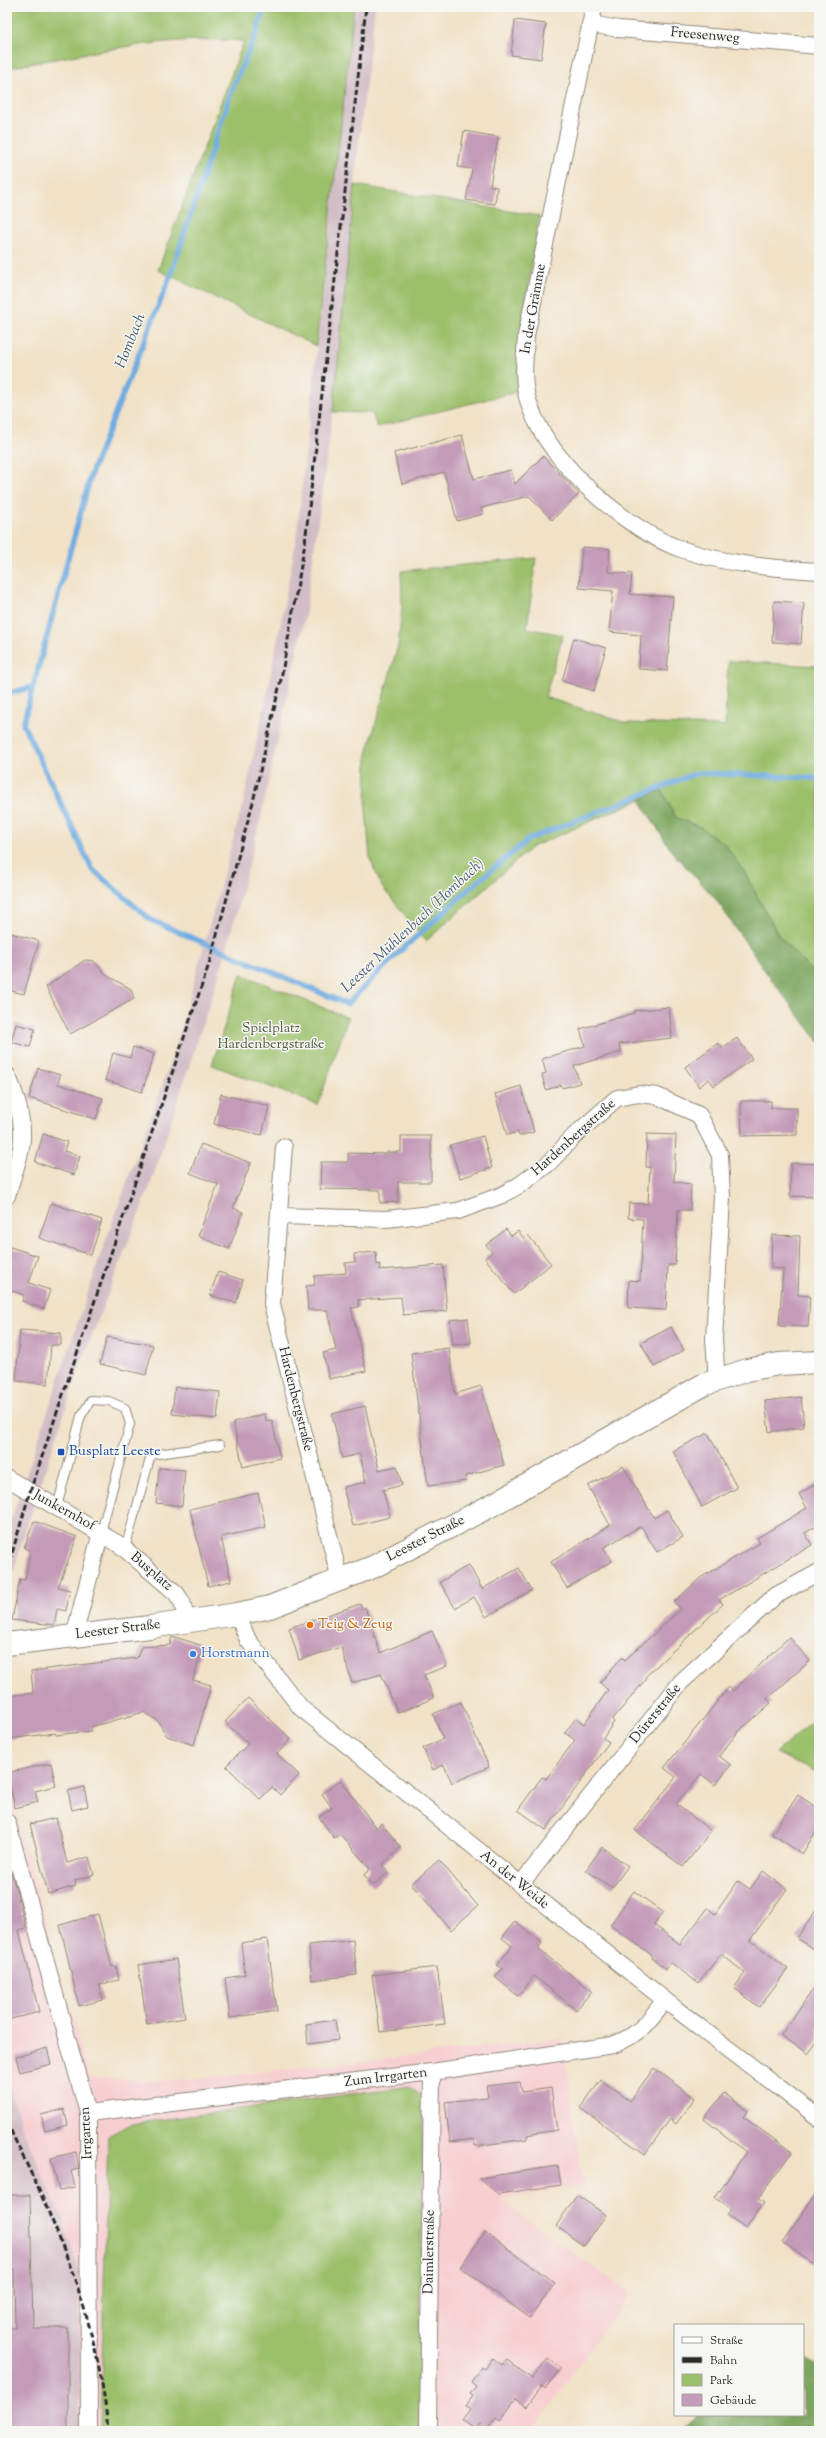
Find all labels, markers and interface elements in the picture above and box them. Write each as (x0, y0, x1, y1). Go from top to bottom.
street label: Freesenweg (670, 23, 740, 49)
street label: In der Grämme (516, 262, 552, 356)
water label: Hombach (111, 310, 152, 372)
water label: Leester Mühlenbach (Hombach) (337, 854, 489, 998)
park label: Spielplatz Hardenbergstraße (217, 1019, 325, 1055)
street label: Hardenbergstraße (527, 1095, 621, 1181)
street label: Hardenbergstraße (272, 1345, 318, 1453)
place label: Busplatz Leeste (69, 1442, 161, 1462)
marker: Busplatz Leeste (56, 1447, 66, 1457)
street label: Junkernhof (28, 1485, 100, 1537)
street label: Leester Straße (383, 1511, 469, 1567)
street label: Busplatz (125, 1548, 177, 1596)
street label: Leester Straße (74, 1615, 162, 1645)
place label: Teig & Zeug (318, 1615, 393, 1635)
marker: Teig & Zeug (305, 1620, 315, 1630)
place label: Horstmann (201, 1644, 270, 1664)
marker: Horstmann (188, 1649, 198, 1659)
street label: Dürerstraße (626, 1680, 686, 1748)
street label: An der Weide (475, 1846, 553, 1914)
street label: Zum Irrgarten (343, 2063, 429, 2093)
street label: Irrgarten (76, 2106, 98, 2160)
street label: Daimlerstraße (419, 2210, 441, 2294)
legend (674, 2324, 804, 2416)
text: Straße (710, 2332, 744, 2350)
text: Bahn (710, 2352, 737, 2370)
text: Park (710, 2372, 733, 2390)
text: Gebäude (710, 2392, 757, 2410)

